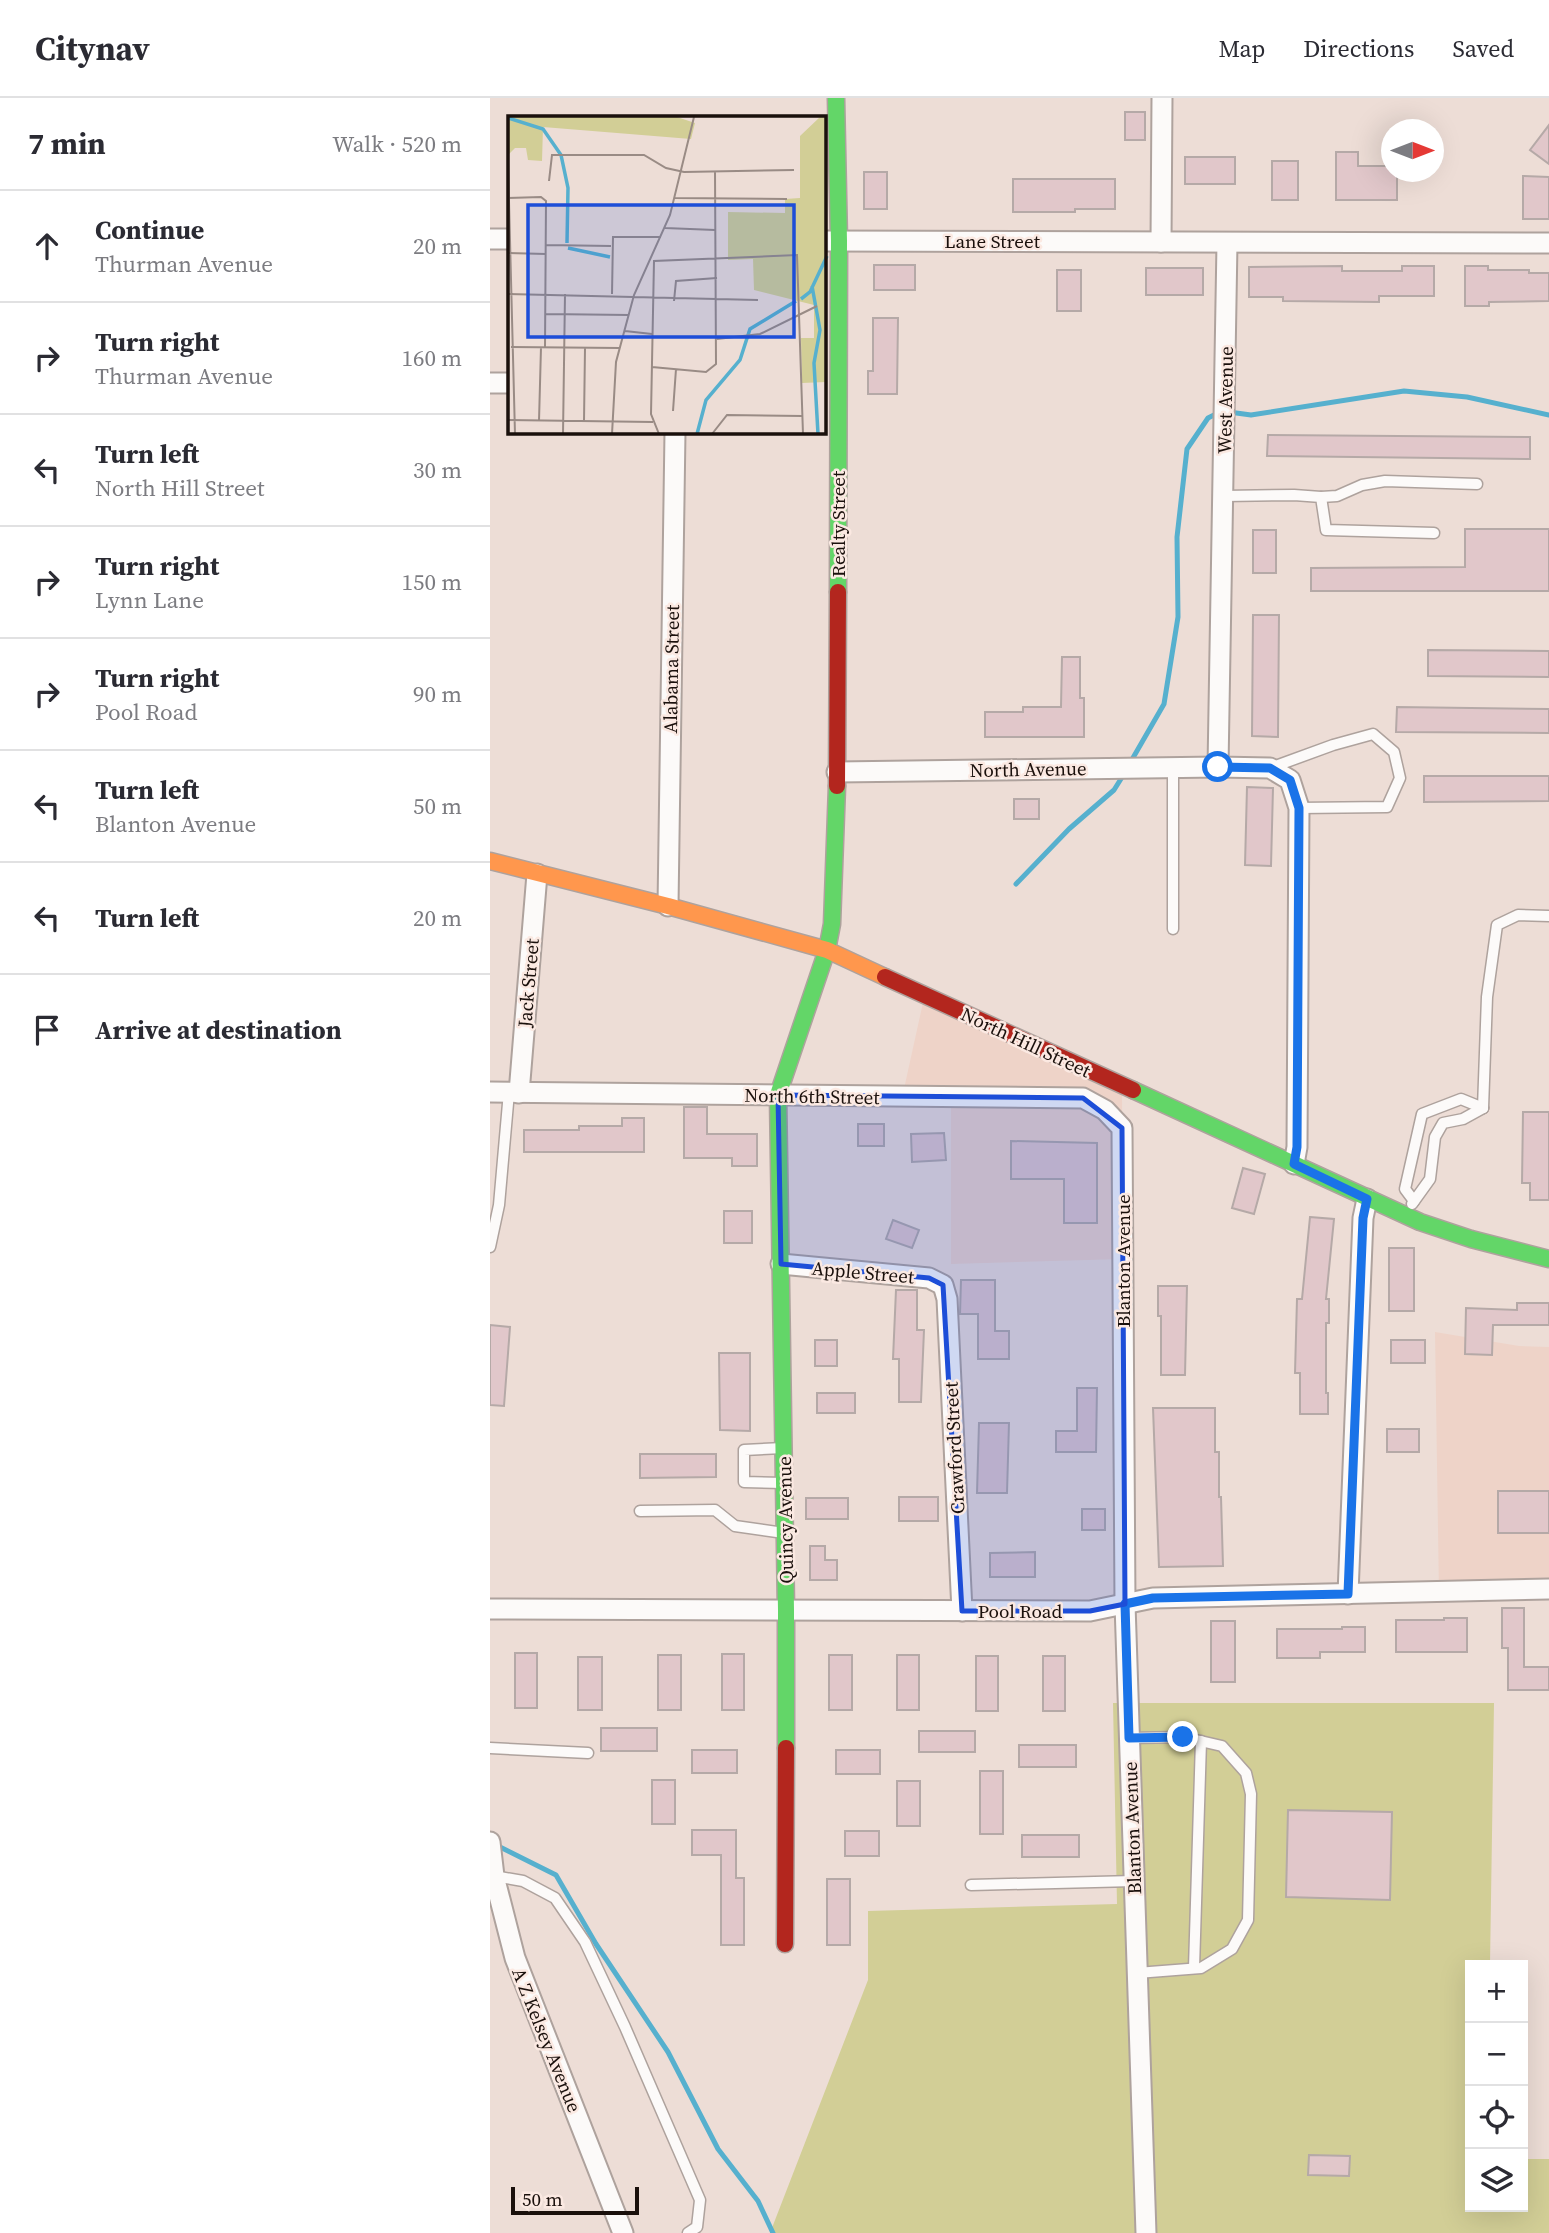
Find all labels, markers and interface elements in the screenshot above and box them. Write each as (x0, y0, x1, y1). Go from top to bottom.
text: Citynav (35, 26, 150, 71)
text: Map (1218, 32, 1265, 65)
text: Directions (1303, 32, 1414, 65)
text: Saved (1452, 32, 1514, 65)
inset map (508, 116, 826, 434)
north arrow (1381, 119, 1444, 182)
text: 7 min (28, 123, 106, 164)
text: Walk · 520 m (332, 128, 462, 160)
text: Continue (95, 212, 204, 248)
icon: ahead (28, 227, 66, 265)
street label: Lane Street (944, 228, 1041, 254)
text: 20 m (413, 230, 462, 262)
text: Thurman Avenue (95, 248, 273, 280)
text: Turn right (95, 324, 219, 360)
icon: right (28, 339, 66, 377)
text: 160 m (401, 342, 462, 374)
street label: West Avenue (1211, 346, 1239, 454)
text: Thurman Avenue (95, 360, 273, 392)
text: Turn left (95, 436, 199, 472)
icon: left (28, 451, 66, 489)
text: 30 m (413, 454, 462, 486)
street label: Realty Street (825, 470, 851, 577)
text: North Hill Street (95, 472, 265, 504)
text: Turn right (95, 548, 219, 584)
icon: right (28, 563, 66, 601)
text: 150 m (401, 566, 462, 598)
text: Lynn Lane (95, 584, 204, 616)
street label: Alabama Street (657, 604, 685, 734)
text: Turn right (95, 660, 219, 696)
icon: right (28, 675, 66, 713)
text: 90 m (413, 678, 462, 710)
text: Pool Road (95, 696, 197, 728)
route start (1202, 751, 1233, 782)
street label: North Avenue (969, 755, 1087, 783)
text: Turn left (95, 772, 199, 808)
icon: left (28, 787, 66, 825)
text: 50 m (413, 790, 462, 822)
text: Blanton Avenue (95, 808, 256, 840)
icon: left (28, 899, 66, 937)
text: Turn left (95, 900, 199, 936)
text: 20 m (413, 902, 462, 934)
street label: Jack Street (511, 937, 545, 1030)
street label: North Hill Street (957, 1001, 1096, 1084)
icon: arrive (28, 1011, 66, 1049)
text: Arrive at destination (95, 1012, 342, 1048)
street label: North 6th Street (744, 1082, 881, 1110)
street label: Blanton Avenue (1110, 1194, 1136, 1328)
street label: Apple Street (811, 1255, 916, 1289)
street label: Crawford Street (938, 1380, 970, 1515)
street label: Quincy Avenue (771, 1456, 799, 1584)
street label: Pool Road (978, 1598, 1063, 1624)
route end (1167, 1721, 1198, 1752)
street label: Blanton Avenue (1117, 1761, 1147, 1895)
map controls (1465, 1960, 1528, 2212)
button: + (1465, 1960, 1528, 2023)
street label: A Z Kelsey Avenue (506, 1964, 588, 2116)
button: − (1465, 2023, 1528, 2086)
button: locate (1465, 2086, 1528, 2149)
button: layers (1465, 2149, 1528, 2212)
scale bar (511, 2184, 639, 2216)
text: 50 m (522, 2186, 563, 2212)

